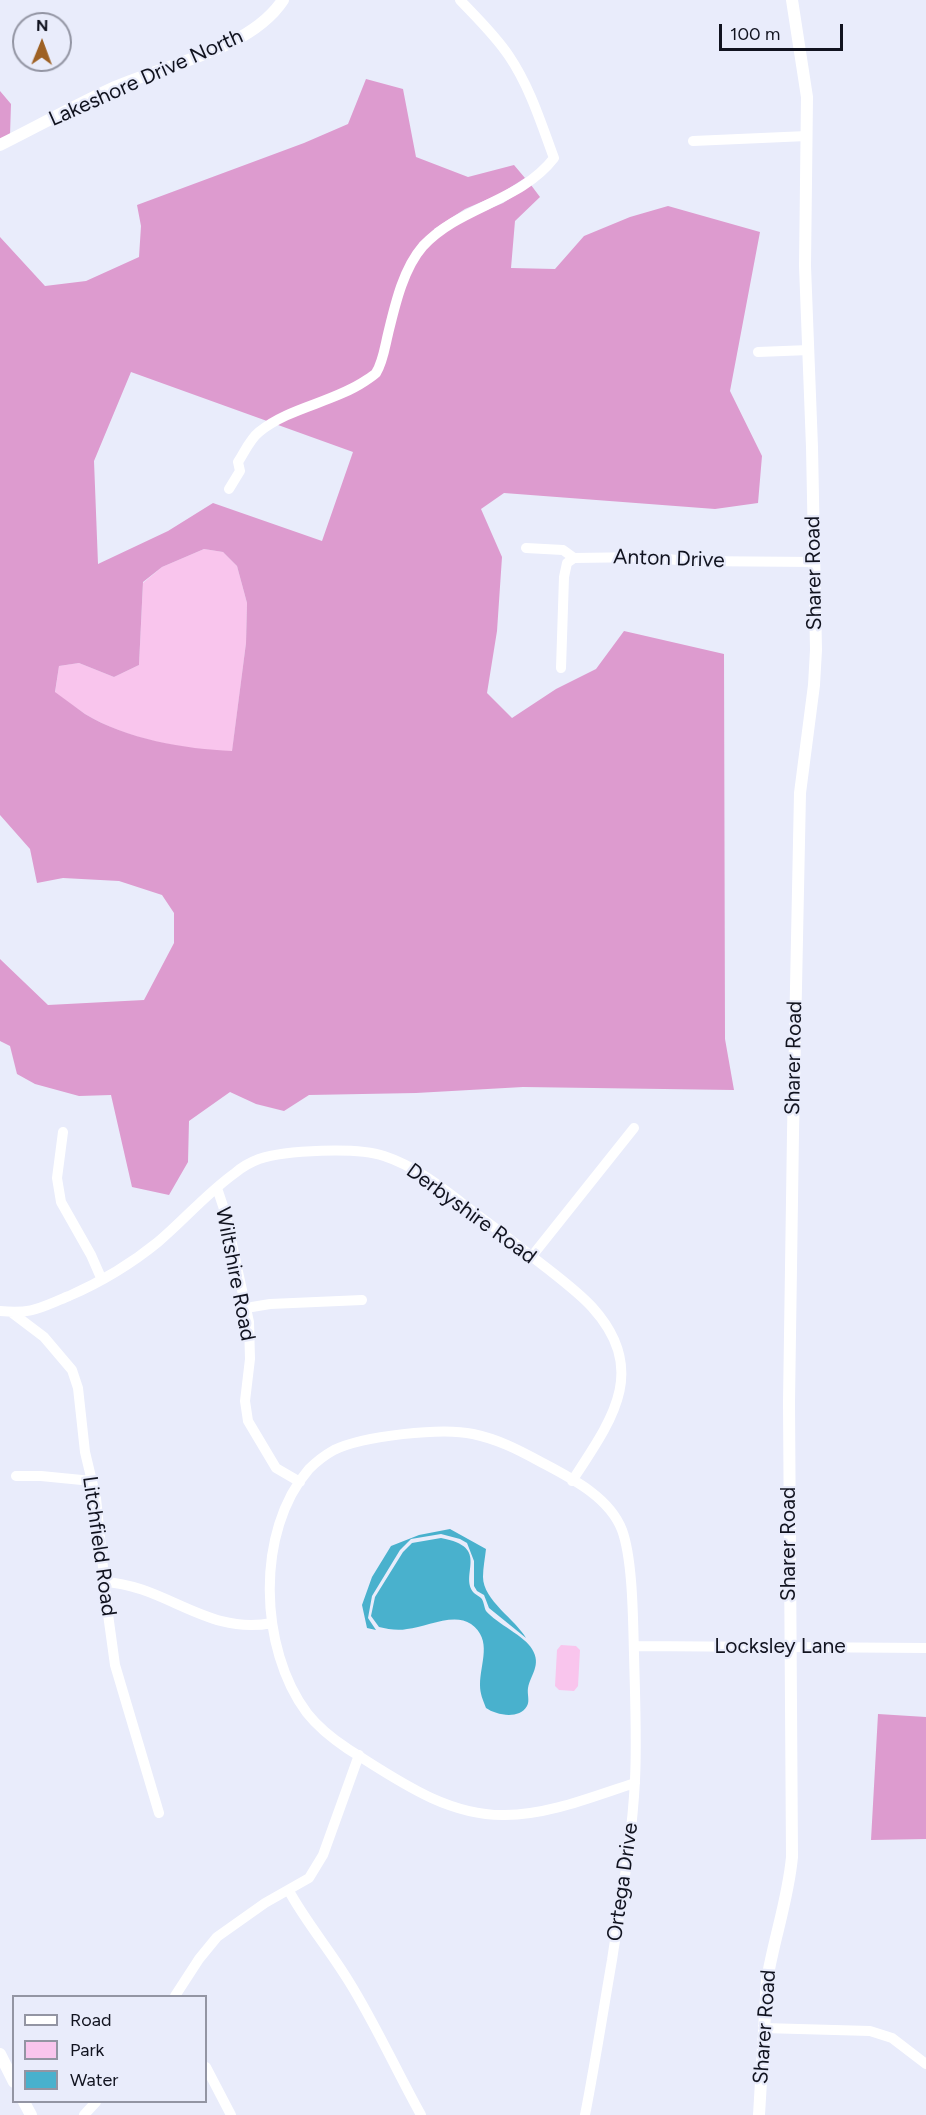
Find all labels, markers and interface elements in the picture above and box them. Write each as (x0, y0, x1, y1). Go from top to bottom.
north arrow (12, 12, 72, 72)
scale bar (722, 12, 846, 50)
text: N (36, 16, 49, 35)
text: 100 m (730, 23, 780, 45)
street label: Lakeshore Drive North (45, 24, 247, 132)
street label: Sharer Road (800, 516, 828, 630)
street label: Anton Drive (613, 544, 725, 574)
street label: Sharer Road (780, 1001, 808, 1115)
street label: Derbyshire Road (401, 1158, 541, 1270)
street label: Wiltshire Road (210, 1205, 260, 1343)
street label: Litchfield Road (77, 1474, 121, 1618)
street label: Sharer Road (776, 1487, 802, 1601)
street label: Locksley Lane (714, 1634, 846, 1660)
street label: Ortega Drive (602, 1821, 644, 1943)
street label: Sharer Road (748, 1969, 782, 2085)
legend (12, 1995, 207, 2103)
text: Road (70, 2009, 111, 2031)
text: Park (70, 2039, 104, 2061)
text: Water (70, 2069, 118, 2091)

